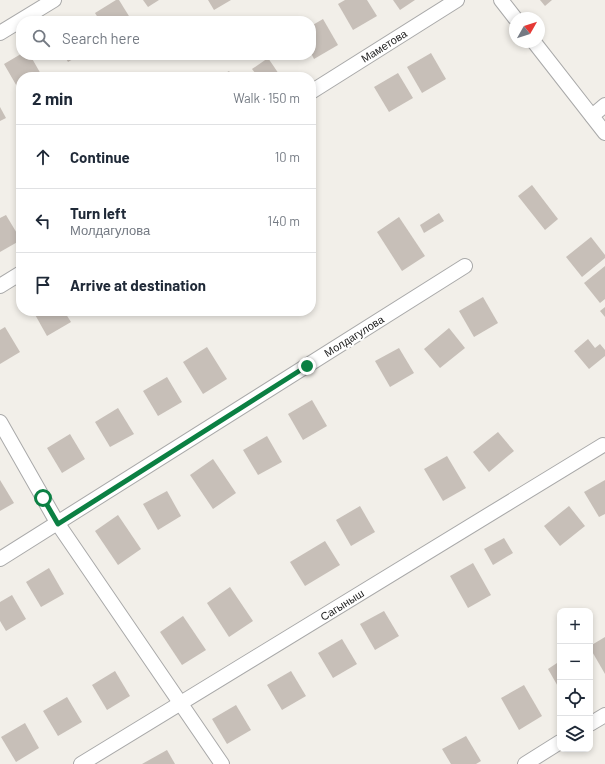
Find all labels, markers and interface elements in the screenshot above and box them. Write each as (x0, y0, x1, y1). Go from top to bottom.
north arrow (509, 12, 545, 48)
search box (16, 16, 316, 60)
street label: Маметова (358, 26, 410, 65)
icon: search (30, 27, 52, 49)
text: Search here (62, 29, 140, 47)
text: 2 min (32, 88, 73, 108)
text: Walk · 150 m (233, 90, 300, 106)
icon: ahead (32, 146, 54, 168)
text: Continue (70, 148, 130, 166)
text: 10 m (275, 149, 300, 165)
text: Turn left (70, 204, 126, 222)
icon: left (32, 210, 54, 232)
text: 140 m (268, 213, 300, 229)
text: Молдагулова (70, 222, 150, 238)
icon: arrive (32, 274, 54, 296)
text: Arrive at destination (70, 276, 206, 294)
street label: Молдагулова (322, 312, 387, 359)
route end (298, 357, 316, 375)
route start (34, 489, 52, 507)
street label: Сагыныш (318, 586, 366, 623)
map controls (557, 608, 593, 752)
button: + (557, 608, 593, 644)
button: − (557, 644, 593, 680)
button: locate (557, 680, 593, 716)
button: layers (557, 716, 593, 752)

